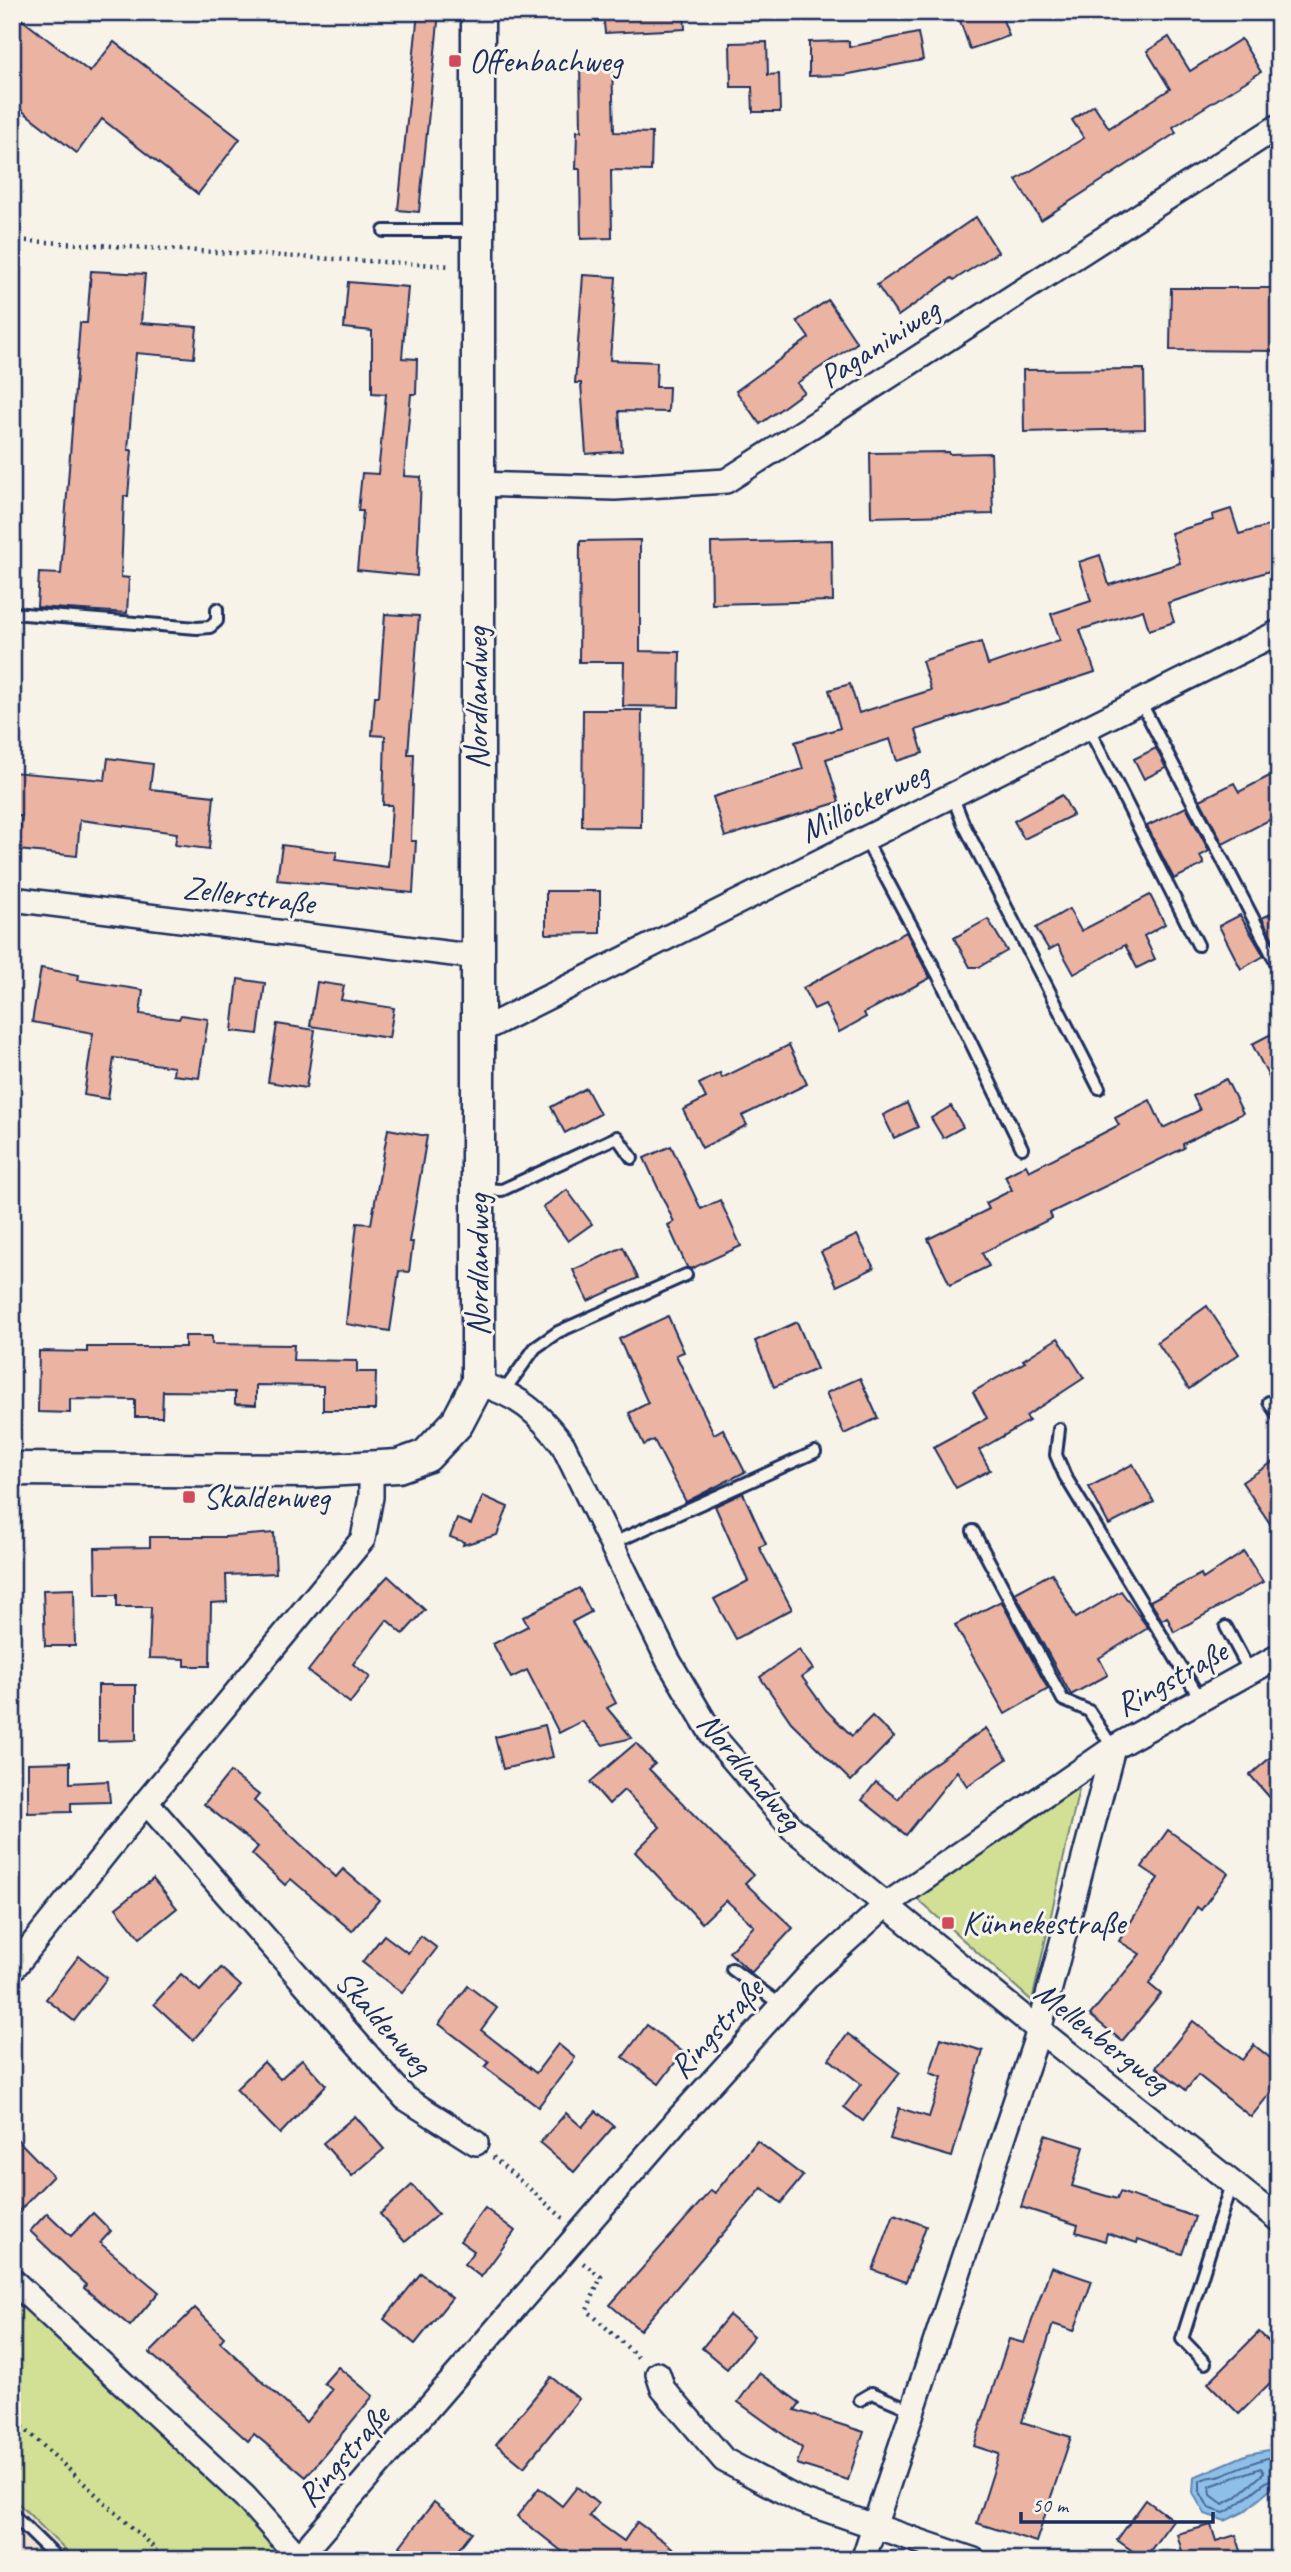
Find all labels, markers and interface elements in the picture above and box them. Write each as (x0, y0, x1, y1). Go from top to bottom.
place label: Offenbachweg (469, 40, 624, 82)
marker: Offenbachweg (447, 53, 463, 69)
street label: Paganiniweg (811, 287, 949, 397)
street label: Nordlandweg (456, 626, 498, 769)
street label: Millöckerweg (793, 751, 937, 852)
street label: Zellerstraße (181, 866, 319, 924)
street label: Nordlandweg (457, 1193, 499, 1336)
place label: Skaldenweg (203, 1476, 332, 1518)
marker: Skaldenweg (181, 1489, 197, 1505)
street label: Ringstraße (1108, 1629, 1236, 1726)
street label: Nordlandweg (688, 1703, 813, 1840)
place label: Künnekestraße (962, 1902, 1128, 1944)
marker: Künnekestraße (940, 1915, 956, 1931)
street label: Skaldenweg (326, 1961, 443, 2085)
street label: Ringstraße (660, 1967, 774, 2087)
street label: Mellenbergweg (1026, 1971, 1180, 2104)
street label: Ringstraße (287, 2395, 400, 2516)
scale bar (1021, 2481, 1214, 2525)
text: 50 m (1032, 2492, 1070, 2518)

